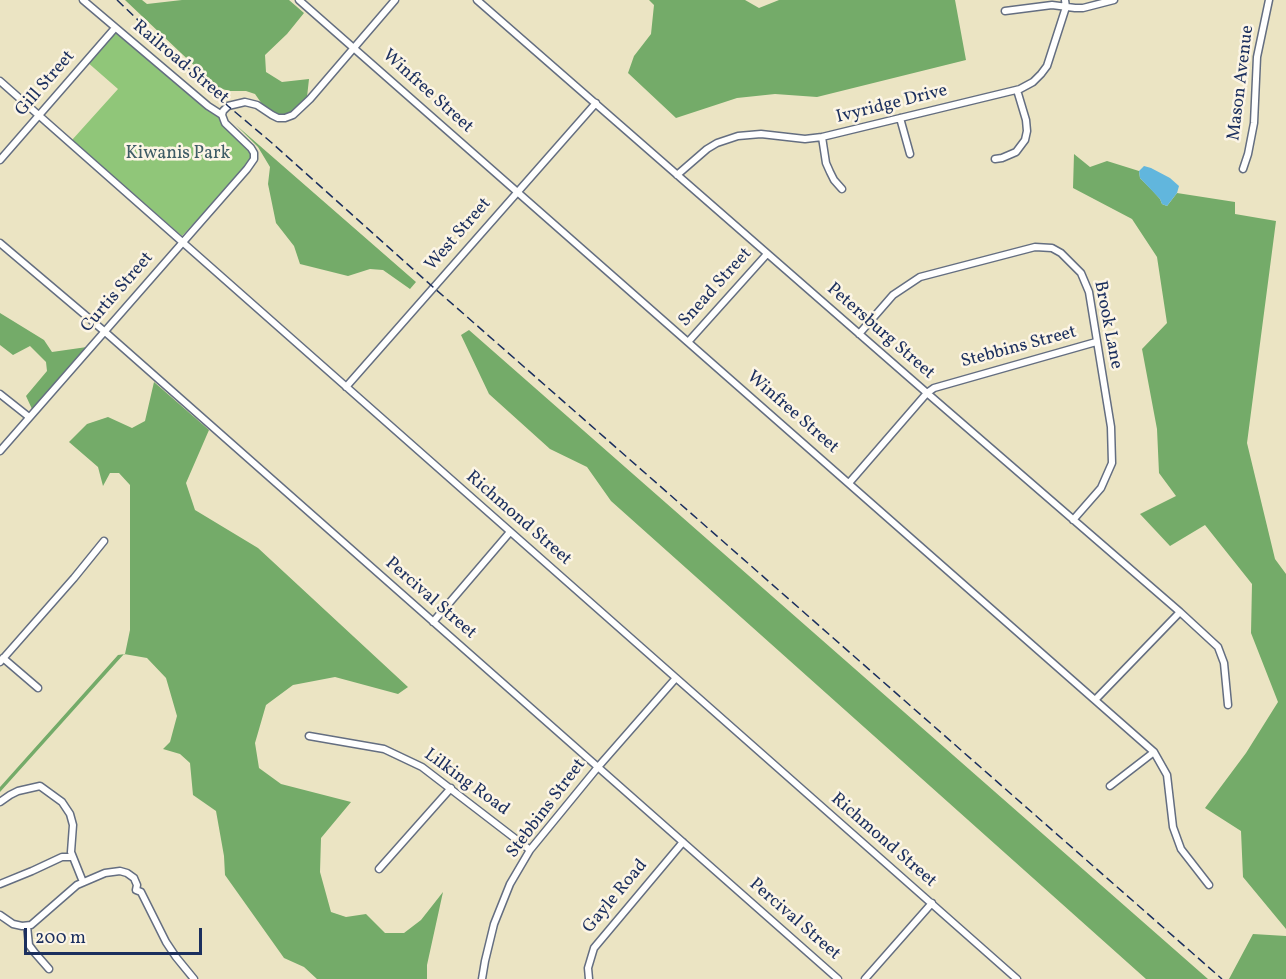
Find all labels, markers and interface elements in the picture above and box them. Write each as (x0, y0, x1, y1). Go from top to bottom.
street label: Railroad Street (127, 16, 233, 110)
street label: Mason Avenue (1224, 24, 1260, 142)
street label: Winfree Street (377, 45, 477, 139)
street label: Gill Street (12, 47, 80, 121)
street label: Ivyridge Drive (834, 81, 950, 129)
park label: Kiwanis Park (126, 144, 230, 166)
street label: West Street (421, 194, 497, 276)
street label: Snead Street (675, 244, 757, 332)
street label: Curtis Street (77, 248, 159, 338)
street label: Petersburg Street (822, 279, 938, 385)
street label: Brook Lane (1088, 279, 1126, 371)
street label: Stebbins Street (959, 322, 1079, 374)
street label: Winfree Street (741, 367, 843, 459)
street label: Richmond Street (461, 467, 575, 571)
street label: Percival Street (380, 553, 480, 645)
street label: Lilking Road (419, 745, 513, 821)
street label: Stebbins Street (503, 755, 591, 863)
street label: Richmond Street (826, 789, 940, 893)
street label: Gayle Road (579, 856, 653, 938)
street label: Percival Street (744, 874, 844, 966)
scale bar (27, 916, 206, 954)
text: 200 m (35, 926, 86, 951)

